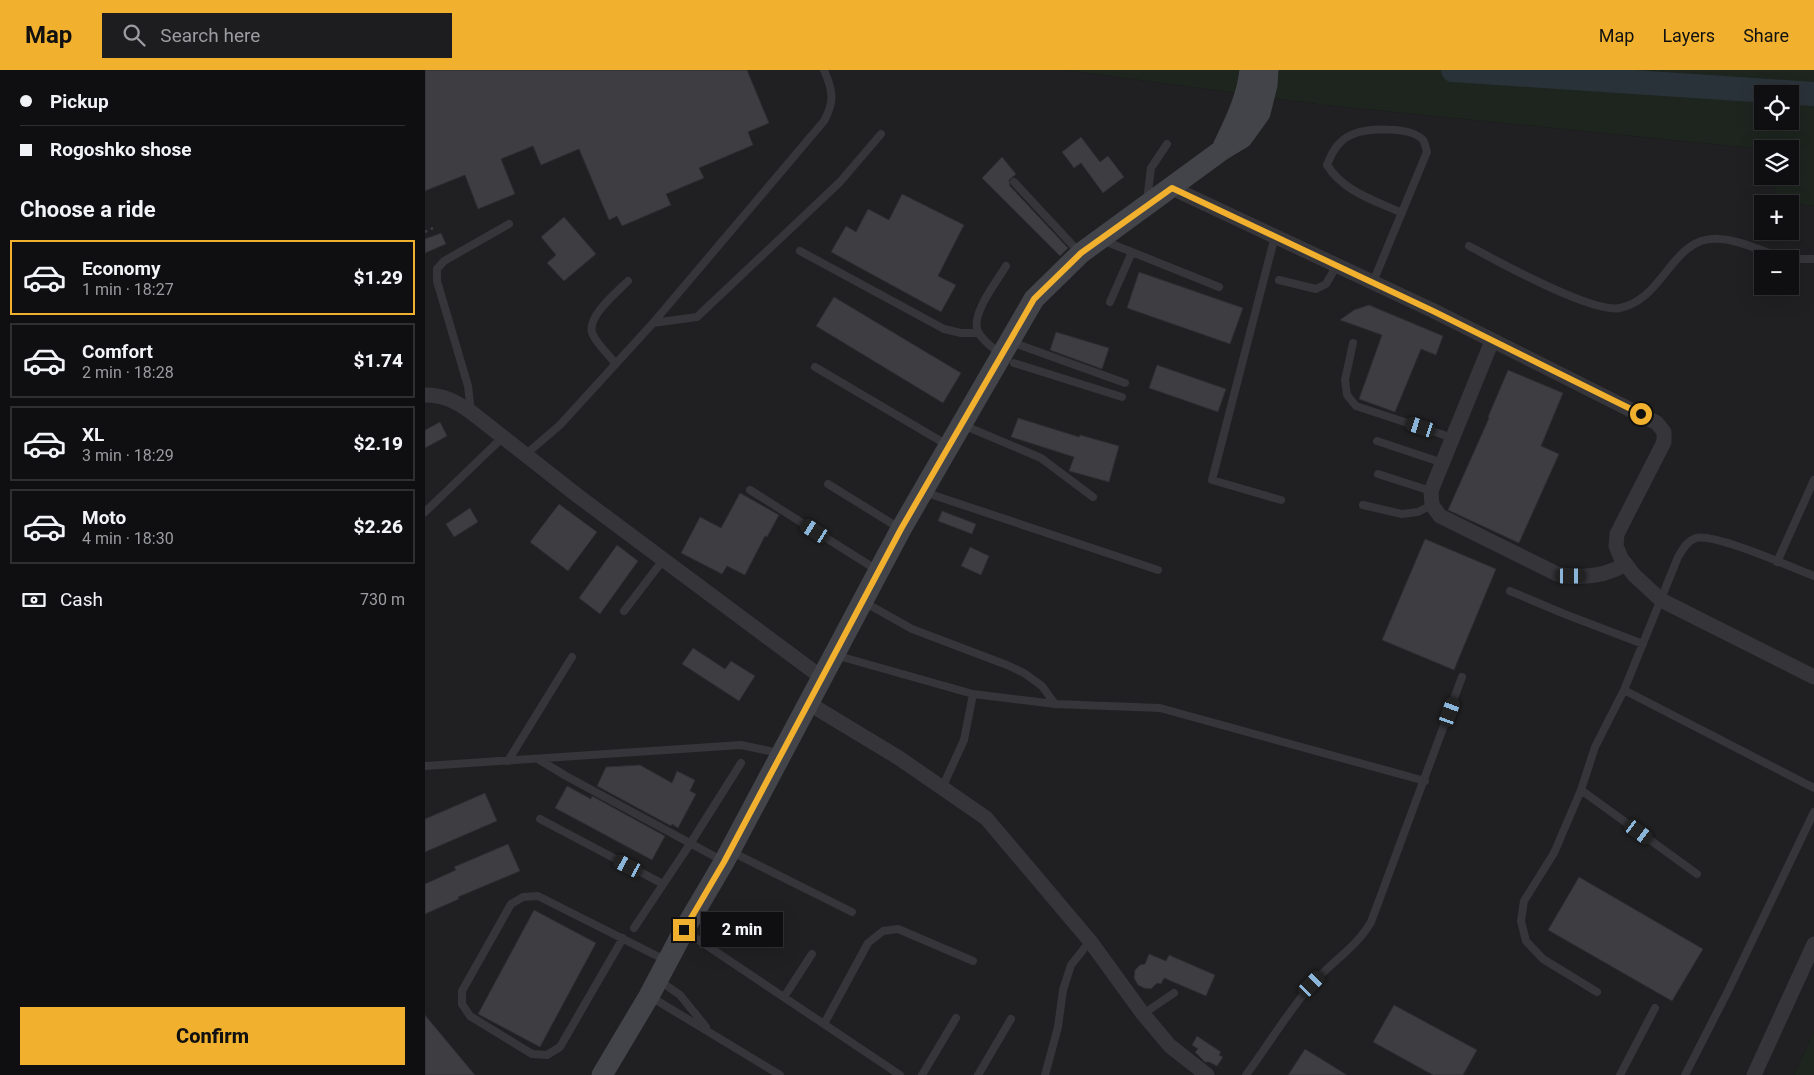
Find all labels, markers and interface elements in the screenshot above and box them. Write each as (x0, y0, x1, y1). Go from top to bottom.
search box (102, 13, 452, 58)
text: Map (25, 21, 72, 49)
icon: search (120, 21, 148, 49)
text: Search here (160, 24, 260, 47)
text: Map (1599, 25, 1634, 46)
text: Layers (1662, 25, 1715, 46)
text: Share (1743, 25, 1789, 46)
map controls (1754, 85, 1799, 295)
button: locate (1754, 85, 1799, 130)
text: Pickup (50, 90, 109, 113)
text: Rogoshko shose (50, 138, 192, 161)
button: layers (1754, 140, 1799, 185)
button: + (1754, 195, 1799, 240)
text: Choose a ride (20, 197, 156, 222)
button: − (1754, 250, 1799, 295)
icon: car (22, 255, 67, 300)
text: Economy (82, 257, 161, 280)
text: $1.29 (354, 266, 403, 289)
text: 1 min · 18:27 (82, 280, 174, 299)
icon: car (22, 338, 67, 383)
text: Comfort (82, 340, 153, 363)
text: $1.74 (354, 349, 403, 372)
text: 2 min · 18:28 (82, 363, 174, 382)
route start (1630, 403, 1652, 425)
car (1404, 415, 1437, 439)
icon: car (22, 421, 67, 466)
text: XL (82, 423, 104, 446)
text: $2.19 (354, 432, 403, 455)
text: 3 min · 18:29 (82, 446, 174, 465)
icon: car (22, 504, 67, 549)
text: Moto (82, 506, 126, 529)
text: $2.26 (354, 515, 403, 538)
car (798, 517, 831, 545)
text: 4 min · 18:30 (82, 529, 174, 548)
car (1556, 569, 1586, 584)
icon: cash (20, 586, 48, 614)
text: Cash (60, 588, 103, 611)
text: 730 m (360, 590, 405, 609)
car (1437, 695, 1462, 729)
car (1622, 817, 1655, 847)
car (611, 852, 644, 880)
callout: 2 min (701, 912, 784, 948)
route end (673, 919, 695, 941)
text: 2 min (722, 920, 762, 939)
car (1296, 968, 1327, 1000)
button: Confirm (20, 1007, 405, 1065)

